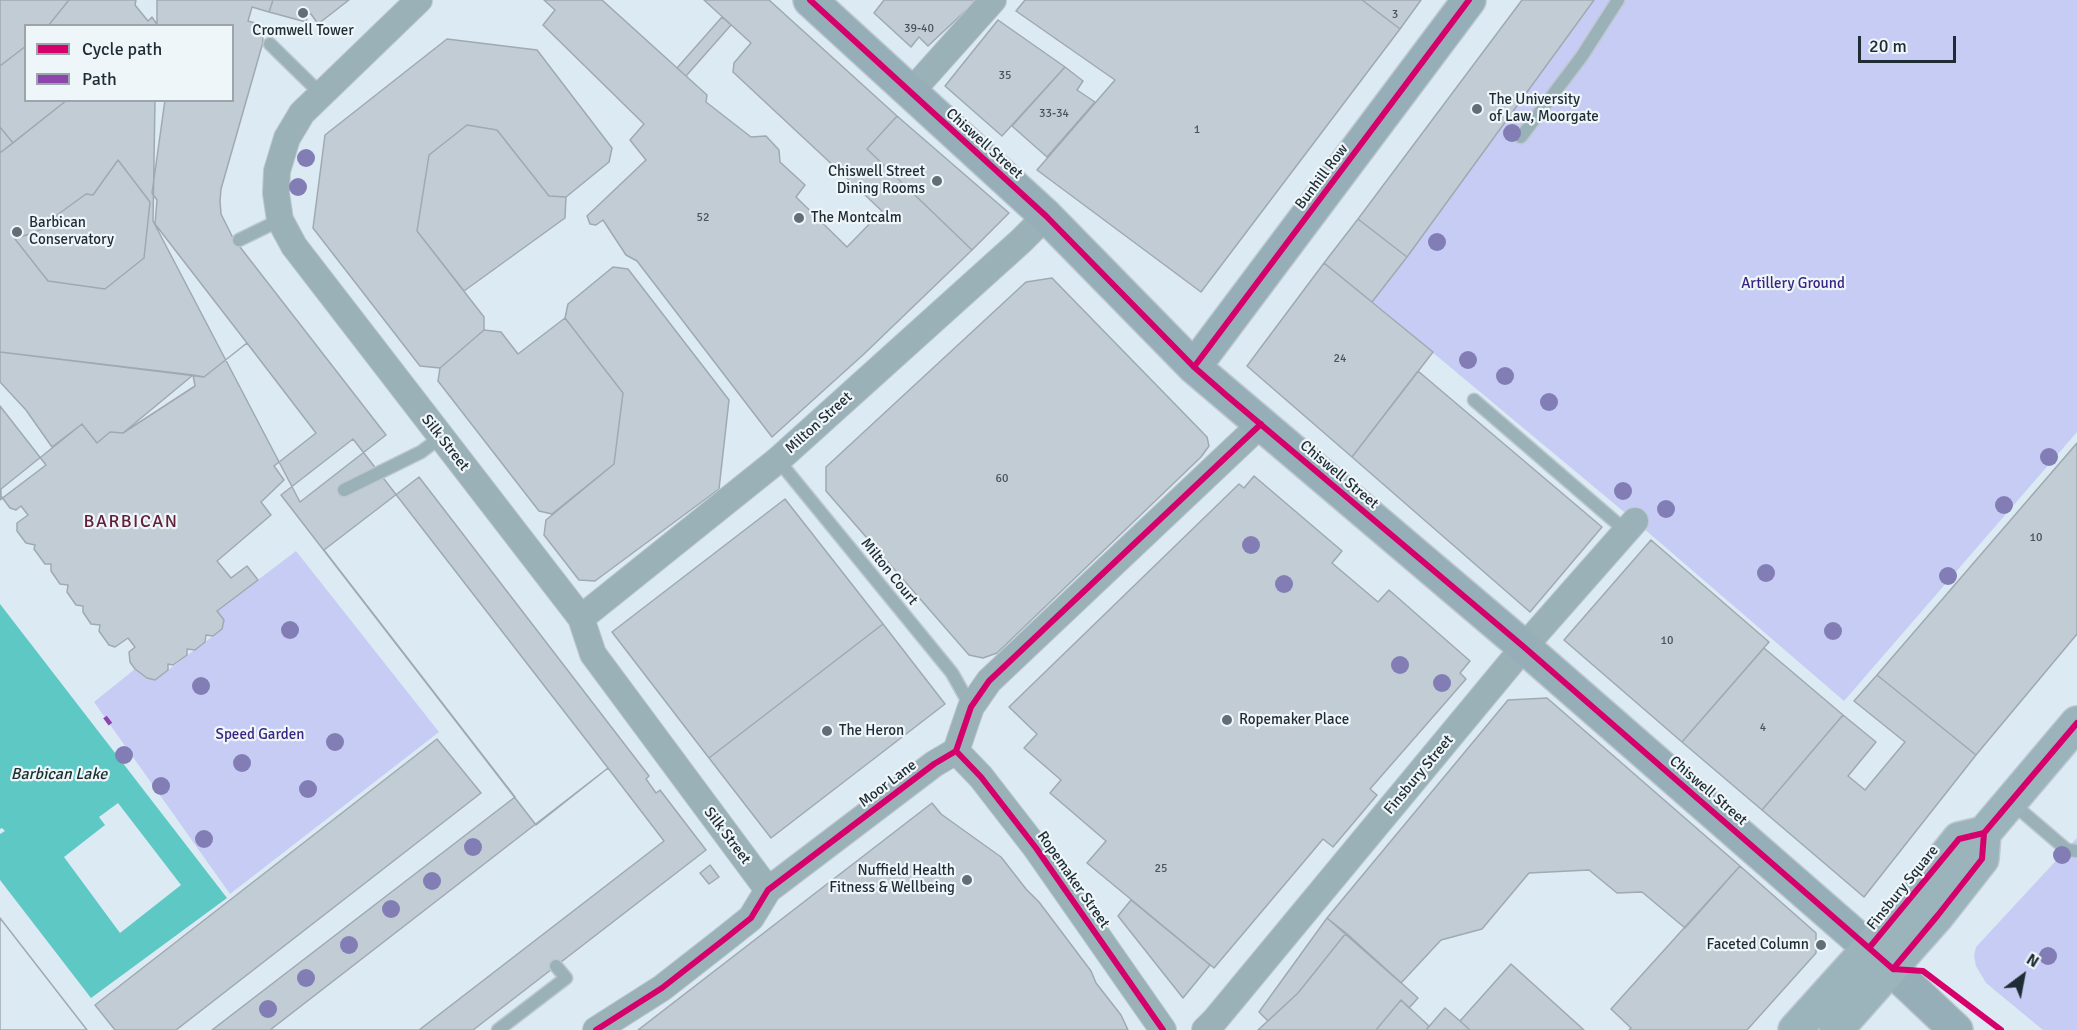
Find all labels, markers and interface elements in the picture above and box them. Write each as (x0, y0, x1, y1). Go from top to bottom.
marker: Cromwell Tower (296, 6, 310, 20)
house number: 3 (1392, 8, 1398, 22)
place label: Cromwell Tower (252, 22, 354, 40)
house number: 39-40 (904, 22, 934, 36)
legend (24, 24, 234, 102)
scale bar (1861, 24, 1958, 62)
text: 20 m (1869, 35, 1907, 57)
text: Cycle path (82, 38, 162, 60)
text: Path (82, 68, 117, 90)
house number: 35 (999, 69, 1011, 83)
place label: The University of Law, Moorgate (1489, 91, 1599, 126)
marker: The University of Law, Moorgate (1470, 102, 1484, 116)
street label: Chiswell Street (942, 105, 1026, 183)
house number: 33-34 (1039, 107, 1069, 121)
house number: 1 (1194, 123, 1200, 137)
street label: Bunhill Row (1292, 141, 1352, 213)
place label: Chiswell Street Dining Rooms (828, 163, 925, 198)
marker: Chiswell Street Dining Rooms (930, 174, 944, 188)
place label: The Montcalm (811, 209, 902, 227)
house number: 52 (697, 211, 709, 225)
marker: The Montcalm (792, 211, 806, 225)
place label: Barbican Conservatory (29, 214, 114, 249)
marker: Barbican Conservatory (10, 225, 24, 239)
park label: Artillery Ground (1741, 275, 1845, 293)
house number: 24 (1334, 352, 1346, 366)
street label: Milton Street (782, 388, 856, 458)
street label: Silk Street (417, 411, 473, 475)
street label: Chiswell Street (1296, 437, 1382, 513)
house number: 60 (996, 472, 1008, 486)
district label: BARBICAN (84, 511, 178, 533)
house number: 10 (2030, 531, 2042, 545)
street label: Milton Court (857, 535, 921, 609)
house number: 10 (1661, 634, 1673, 648)
place label: Ropemaker Place (1239, 711, 1349, 729)
marker: Ropemaker Place (1220, 713, 1234, 727)
house number: 4 (1760, 721, 1766, 735)
place label: The Heron (839, 722, 904, 740)
marker: The Heron (820, 724, 834, 738)
park label: Speed Garden (216, 726, 304, 744)
street label: Finsbury Street (1381, 732, 1457, 818)
street label: Chiswell Street (1665, 752, 1751, 830)
street label: Moor Lane (856, 756, 920, 812)
water label: Barbican Lake (11, 765, 107, 785)
street label: Silk Street (700, 804, 754, 868)
street label: Ropemaker Street (1033, 828, 1113, 932)
street label: Finsbury Square (1863, 842, 1943, 934)
place label: Nuffield Health Fitness & Wellbeing (829, 862, 955, 897)
house number: 25 (1155, 862, 1167, 876)
marker: Nuffield Health Fitness & Wellbeing (960, 873, 974, 887)
place label: Faceted Column (1706, 936, 1809, 954)
marker: Faceted Column (1814, 938, 1828, 952)
north arrow (1993, 946, 2053, 1006)
text: N (2023, 949, 2043, 972)

